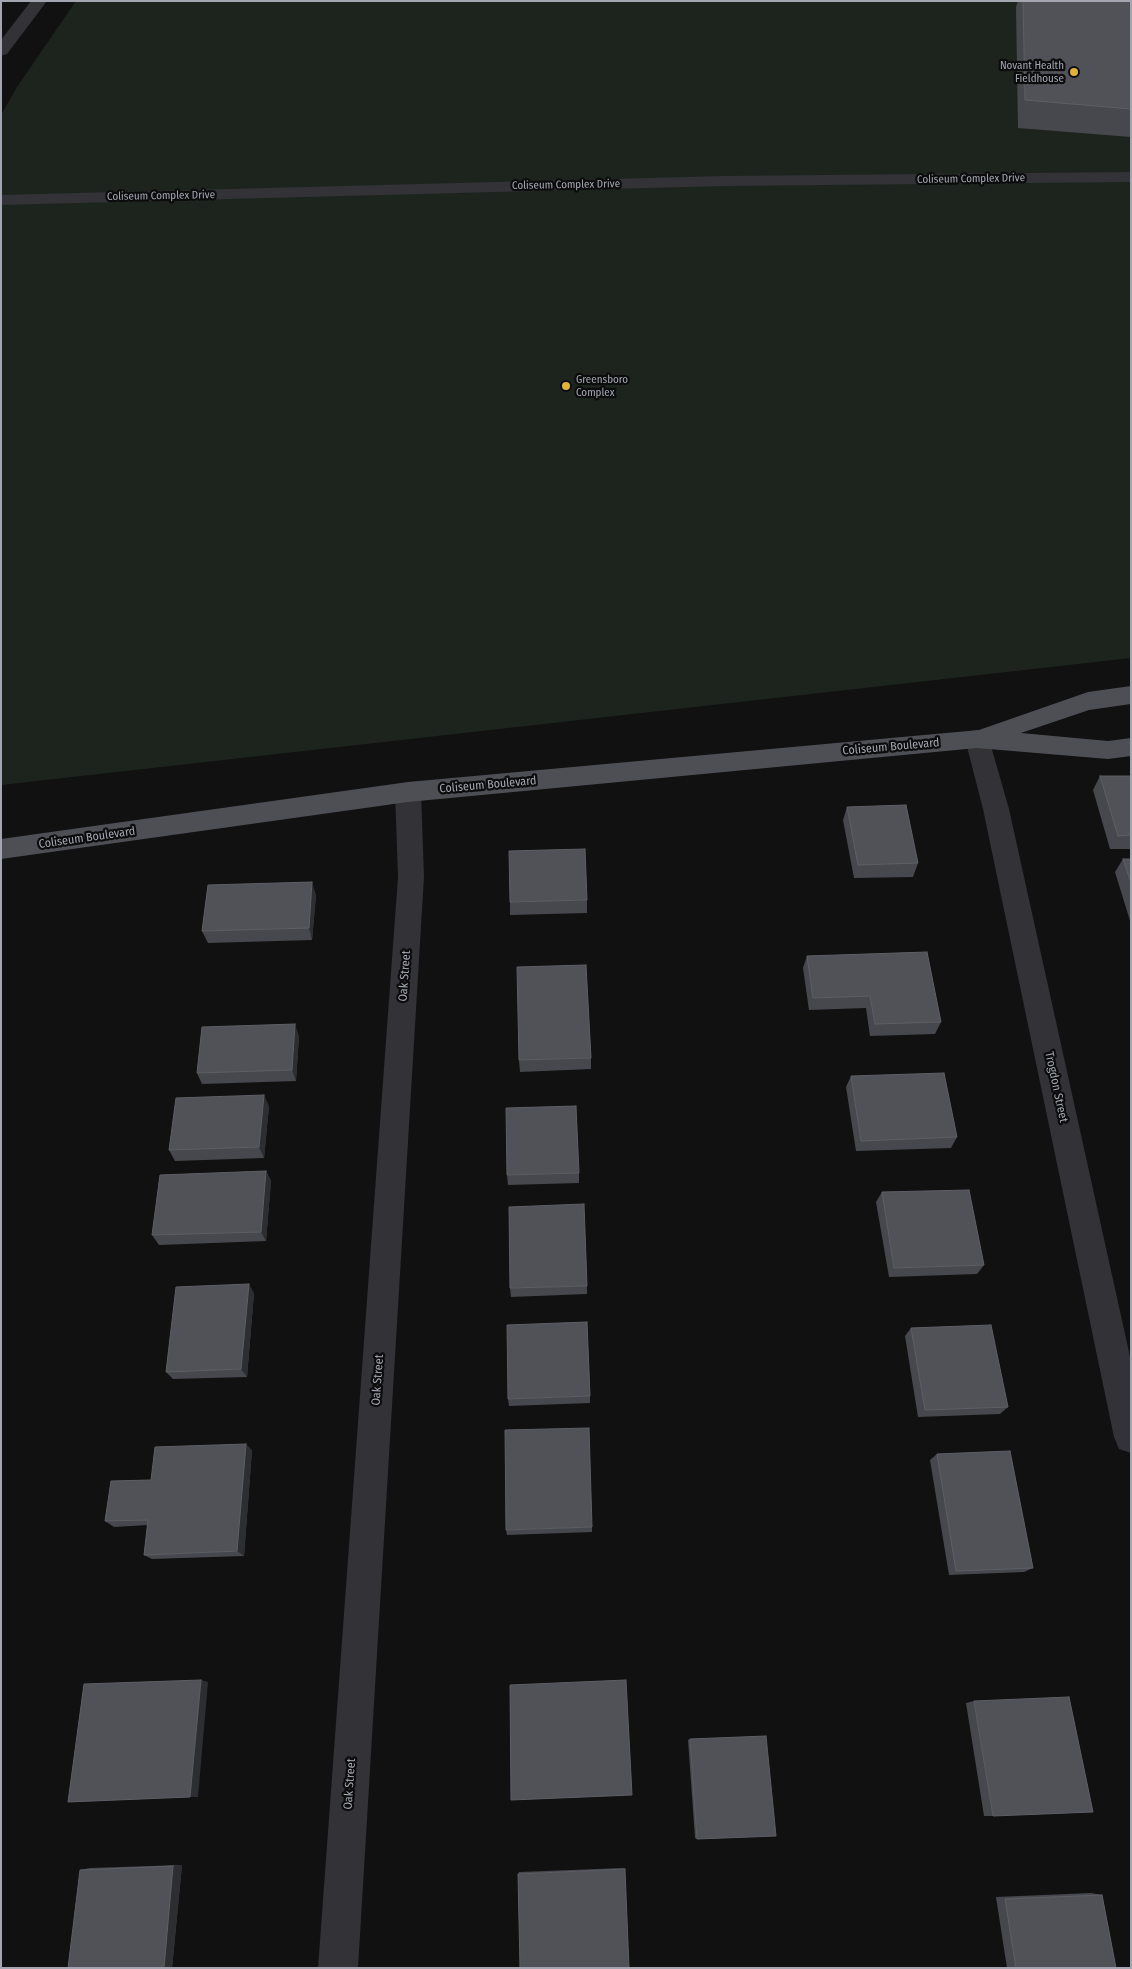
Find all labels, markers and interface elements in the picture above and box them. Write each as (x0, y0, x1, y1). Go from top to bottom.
place label: Novant Health Fieldhouse (1000, 59, 1064, 85)
marker: Novant Health Fieldhouse (1068, 66, 1080, 78)
street label: Coliseum Complex Drive (917, 171, 1025, 187)
street label: Coliseum Complex Drive (512, 177, 620, 193)
street label: Coliseum Complex Drive (107, 188, 215, 204)
place label: Greensboro Complex (576, 373, 628, 399)
marker: Greensboro Complex (560, 380, 572, 392)
street label: Coliseum Boulevard (842, 736, 940, 758)
street label: Coliseum Boulevard (439, 774, 537, 796)
street label: Coliseum Boulevard (38, 824, 136, 852)
street label: Oak Street (396, 950, 414, 1002)
street label: Trogdon Street (1041, 1050, 1071, 1124)
street label: Oak Street (369, 1354, 387, 1406)
street label: Oak Street (341, 1758, 359, 1810)

